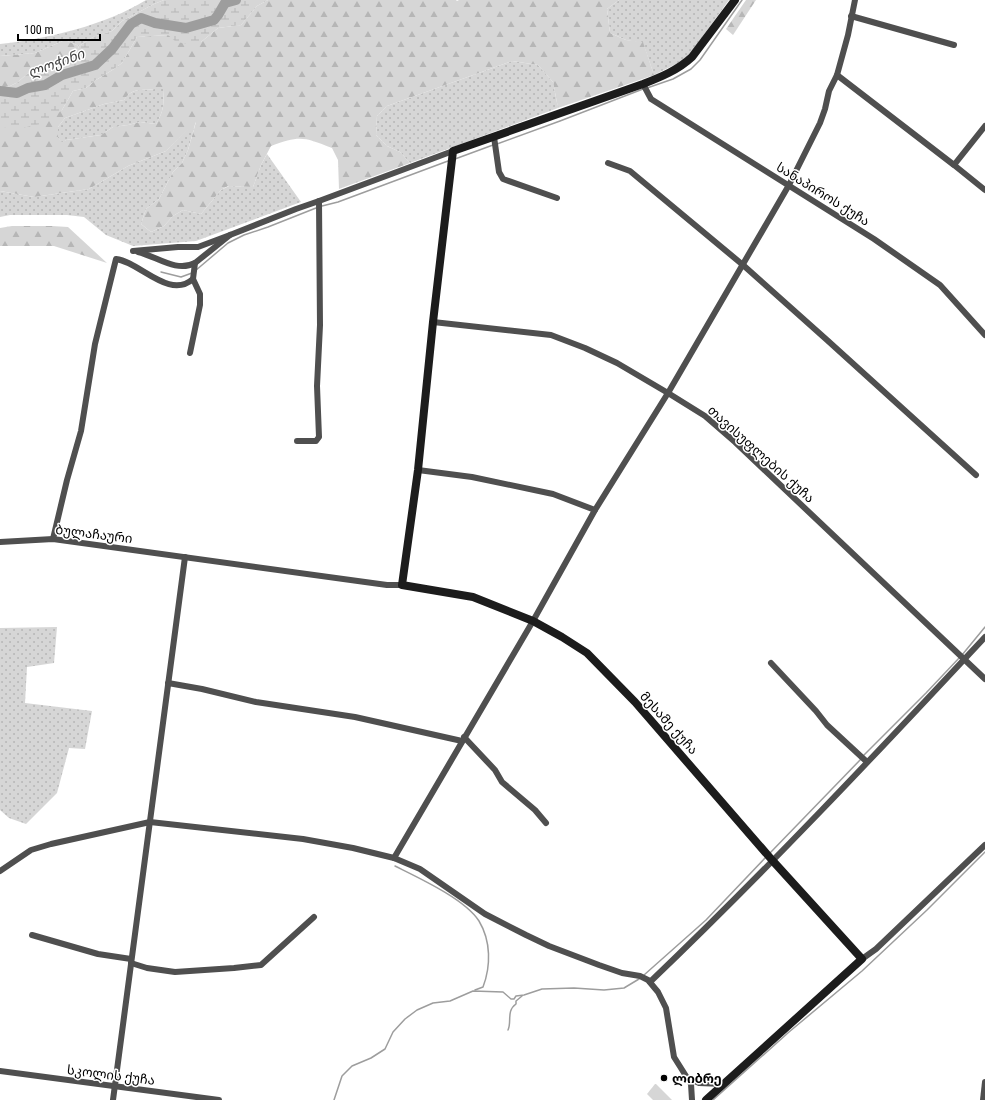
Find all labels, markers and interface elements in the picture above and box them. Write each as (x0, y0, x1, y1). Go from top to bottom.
scale bar (18, 16, 100, 42)
text: 100 m (24, 23, 54, 37)
water label: ლოჭინი (26, 45, 88, 82)
street label: სანაპიროს ქუჩა (774, 159, 872, 229)
street label: თავისუფლების ქუჩა (704, 402, 817, 507)
street label: ბულაჩაური (55, 522, 133, 547)
street label: მესამე ქუჩა (637, 689, 701, 757)
street label: სკოლის ქუჩა (66, 1062, 156, 1089)
place label: ლიბრე (672, 1071, 722, 1087)
marker: ლიბრე (659, 1073, 669, 1083)

